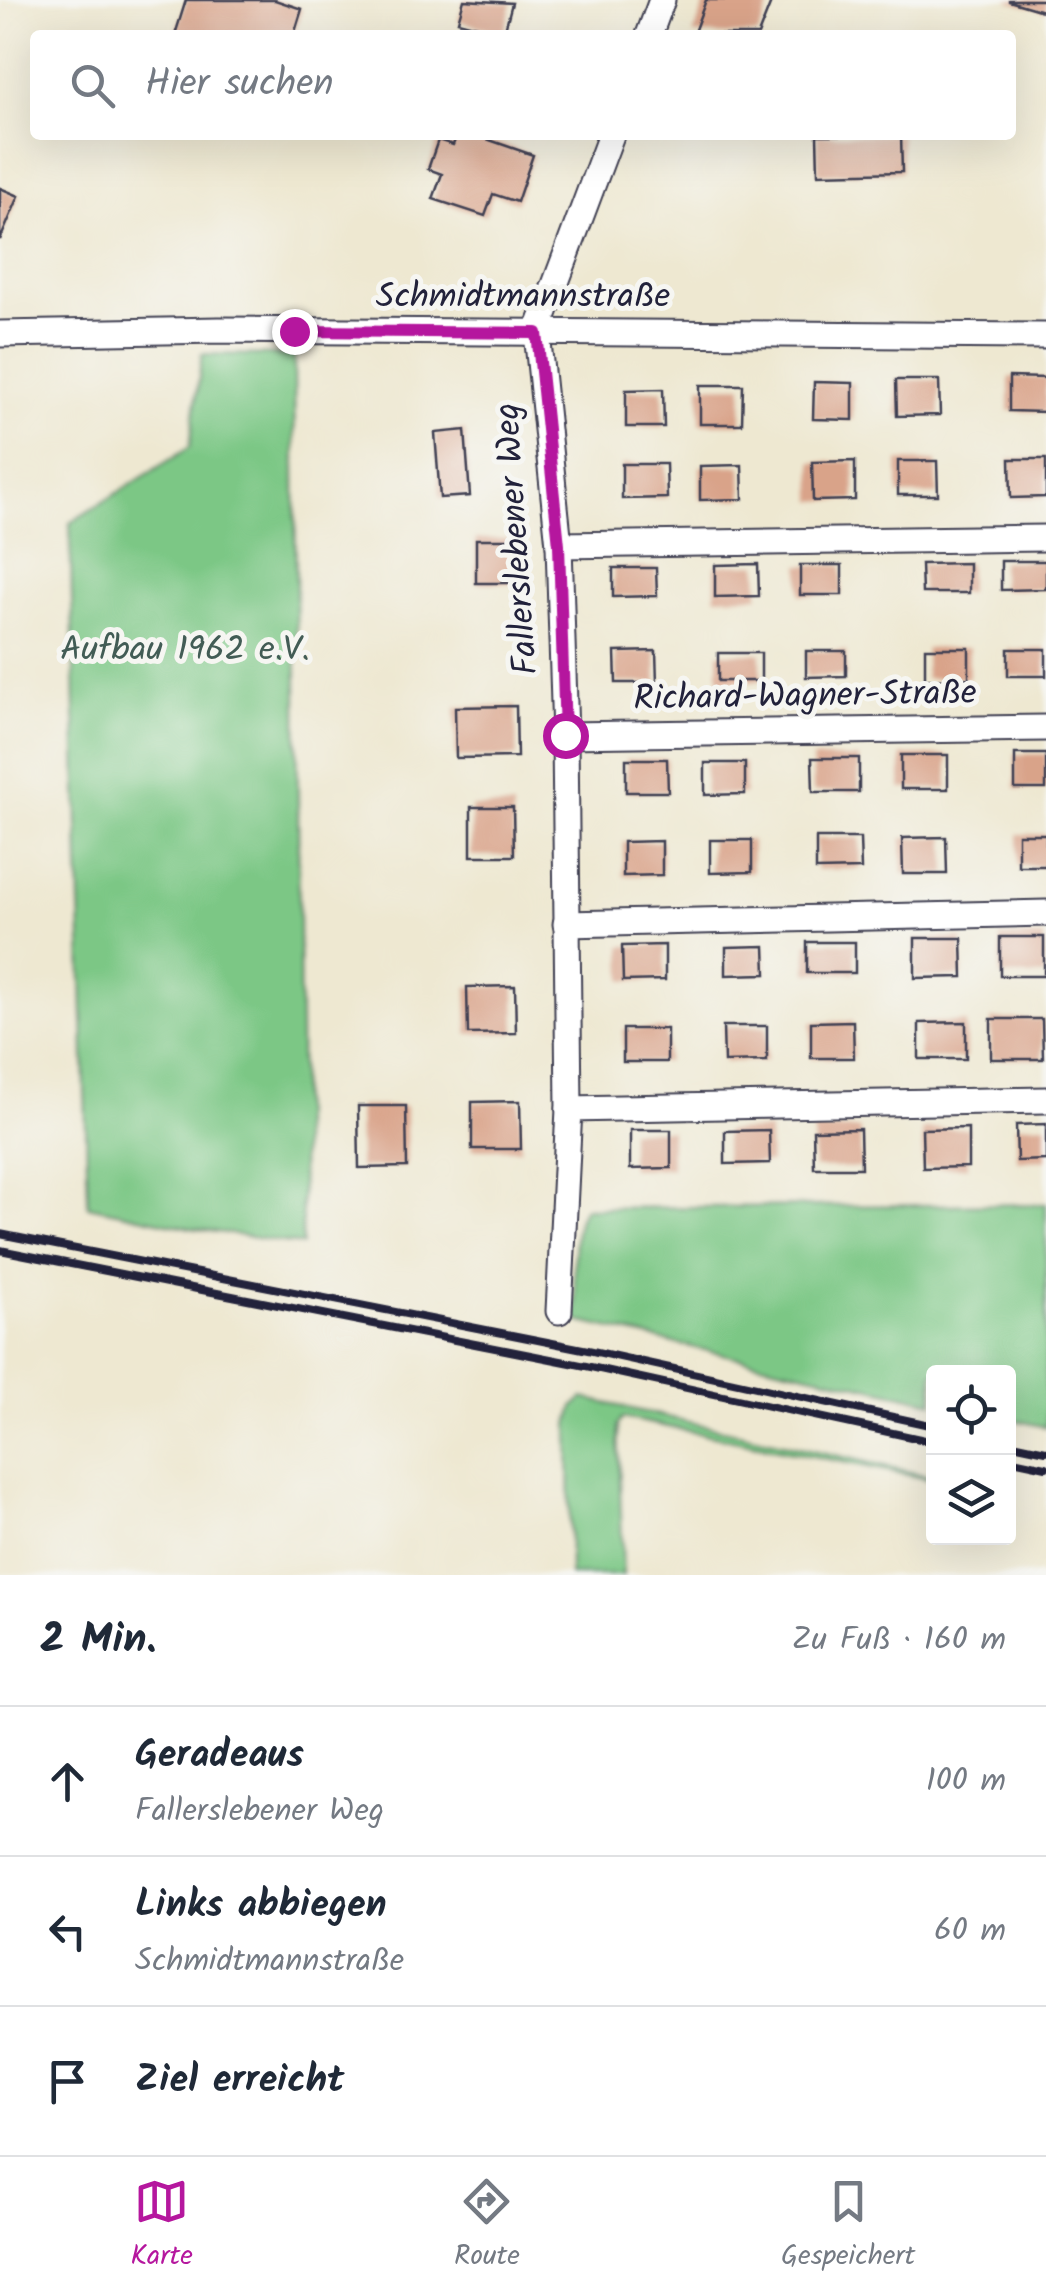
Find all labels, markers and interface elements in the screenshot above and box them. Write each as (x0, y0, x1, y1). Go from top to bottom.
search box (30, 30, 1016, 140)
text: Hier suchen (145, 55, 334, 115)
icon: search (65, 58, 120, 113)
street label: Schmidtmannstraße (376, 270, 670, 326)
route end (272, 309, 318, 355)
street label: Fallerslebener Weg (481, 401, 555, 677)
park label: Aufbau 1962 e.V. (60, 623, 310, 679)
street label: Richard-Wagner-Straße (633, 666, 977, 728)
route start (543, 713, 589, 759)
map controls (926, 1365, 1016, 1545)
button: locate (926, 1365, 1016, 1455)
button: layers (926, 1455, 1016, 1545)
text: 2 Min. (40, 1607, 157, 1674)
text: Zu Fuß · 160 m (792, 1615, 1006, 1666)
text: Geradeaus (135, 1726, 304, 1786)
icon: ahead (40, 1754, 95, 1809)
text: 100 m (926, 1756, 1006, 1807)
text: Fallerslebener Weg (135, 1786, 384, 1837)
text: Links abbiegen (135, 1876, 387, 1936)
icon: left (40, 1904, 95, 1959)
text: 60 m (934, 1906, 1006, 1957)
text: Schmidtmannstraße (135, 1936, 404, 1987)
text: Ziel erreicht (135, 2051, 344, 2111)
icon: arrive (40, 2054, 95, 2109)
tab: Karte (131, 2174, 193, 2279)
tab: Route (454, 2174, 520, 2279)
tab: Gespeichert (781, 2174, 915, 2279)

